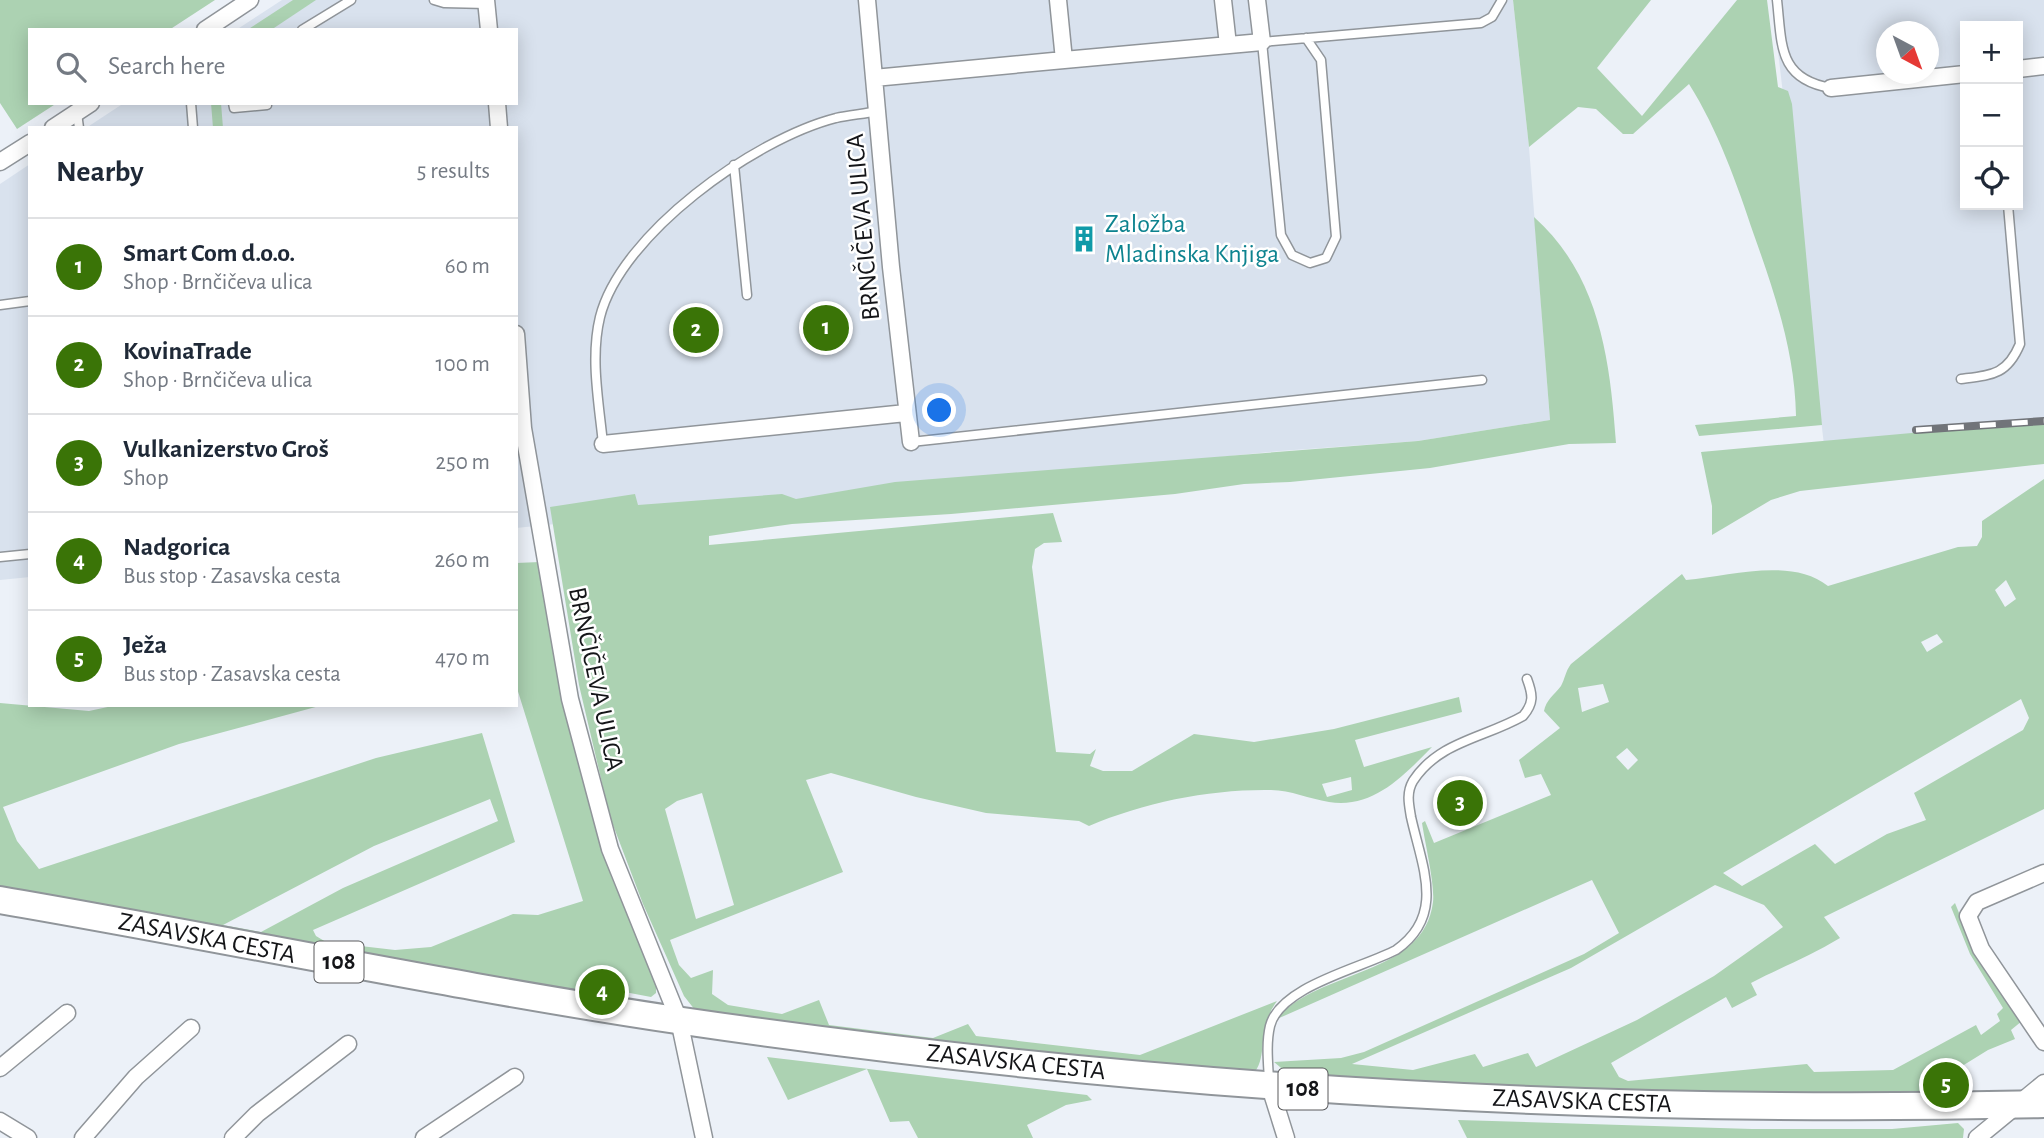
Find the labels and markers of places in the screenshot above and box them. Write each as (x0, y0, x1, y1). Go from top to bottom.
place label: Založba Mladinska Knjiga (1105, 211, 1279, 267)
building icon: Založba Mladinska Knjiga (1069, 224, 1099, 254)
pin: 1 (803, 302, 849, 354)
pin: 2 (673, 304, 719, 356)
pin: 3 (1437, 777, 1483, 829)
pin: 4 (579, 966, 625, 1018)
pin: 5 (1923, 1059, 1969, 1111)

